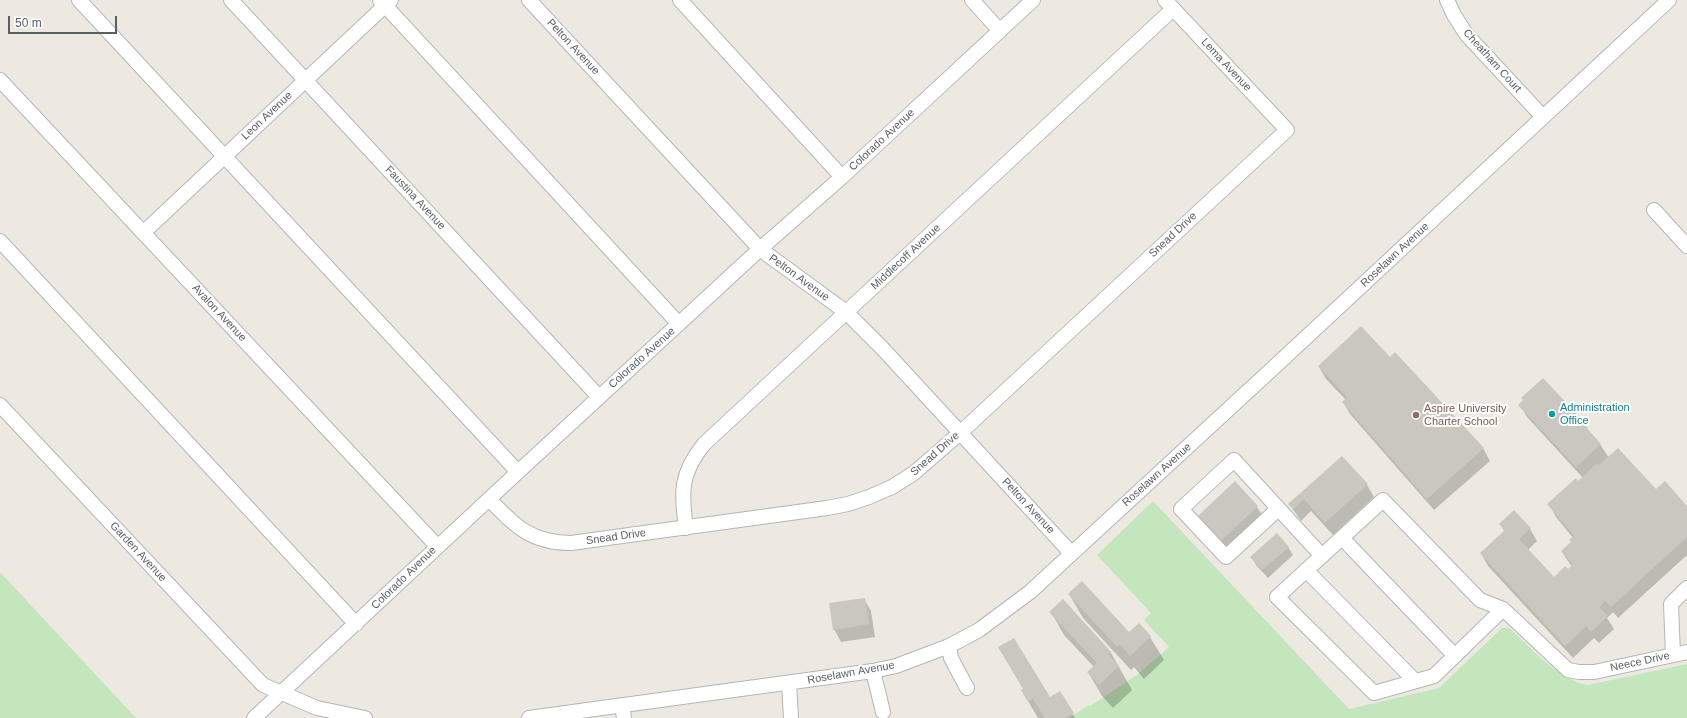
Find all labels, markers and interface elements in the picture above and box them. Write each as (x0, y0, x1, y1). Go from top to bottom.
scale bar (10, 8, 119, 34)
text: 50 m (15, 16, 42, 30)
street label: Pelton Avenue (544, 16, 602, 78)
street label: Cheatham Court (1460, 27, 1524, 95)
street label: Lema Avenue (1198, 36, 1254, 94)
street label: Leon Avenue (239, 89, 295, 143)
street label: Colorado Avenue (846, 106, 918, 174)
street label: Faustina Avenue (382, 163, 448, 233)
street label: Snead Drive (1146, 210, 1200, 260)
street label: Roselawn Avenue (1358, 220, 1432, 290)
street label: Middlecoff Avenue (869, 221, 943, 293)
street label: Pelton Avenue (766, 252, 832, 304)
street label: Avalon Avenue (189, 282, 249, 344)
street label: Colorado Avenue (606, 325, 678, 391)
place label: Administration Office (1560, 401, 1630, 427)
place label: Aspire University Charter School (1424, 402, 1507, 428)
marker: Administration Office (1547, 409, 1557, 419)
marker: Aspire University Charter School (1411, 410, 1421, 420)
street label: Snead Drive (908, 429, 962, 479)
street label: Roselawn Avenue (1120, 440, 1194, 510)
street label: Pelton Avenue (999, 475, 1057, 537)
street label: Garden Avenue (107, 519, 169, 585)
street label: Snead Drive (585, 526, 647, 548)
street label: Colorado Avenue (369, 544, 439, 612)
street label: Neece Drive (1609, 649, 1671, 675)
street label: Roselawn Avenue (806, 659, 896, 687)

